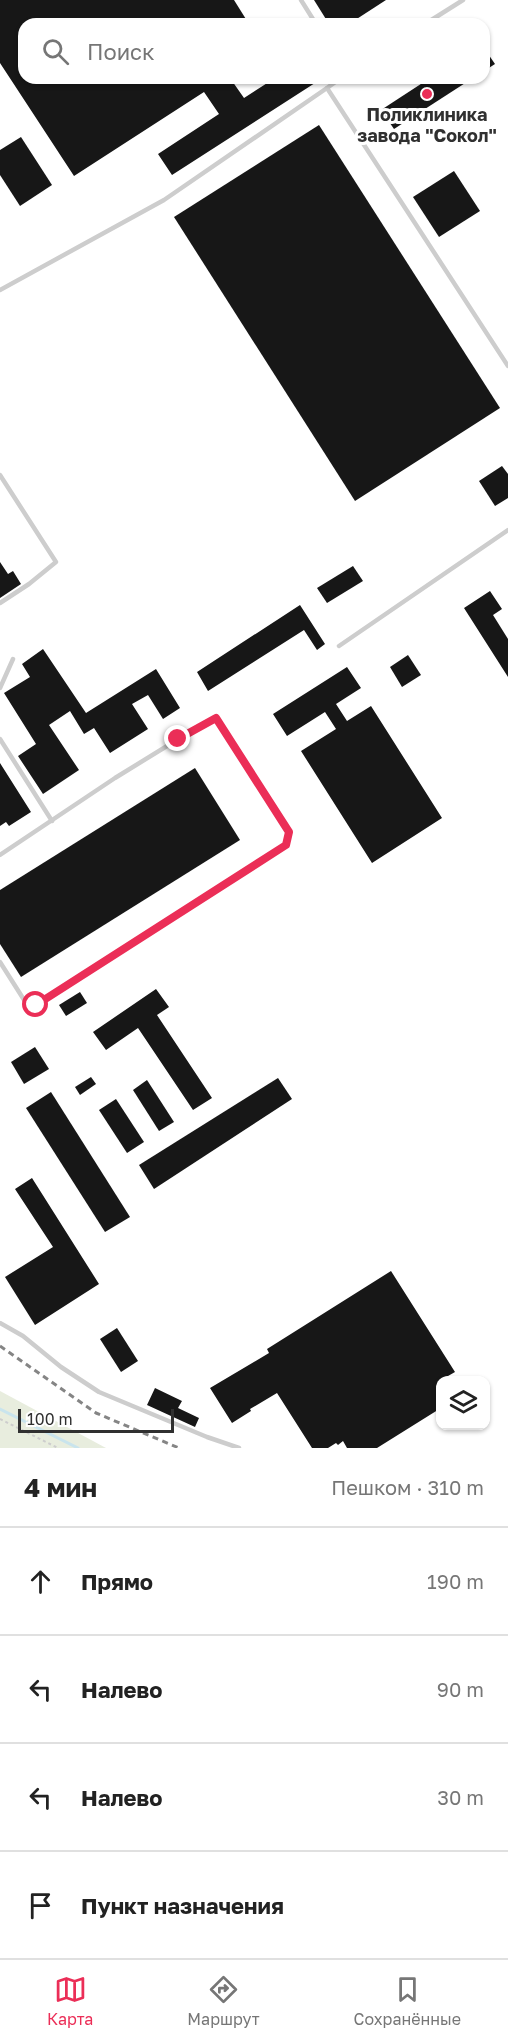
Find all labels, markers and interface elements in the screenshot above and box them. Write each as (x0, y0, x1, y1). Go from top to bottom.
search box (18, 18, 490, 84)
icon: search (39, 35, 72, 68)
text: Поиск (87, 38, 155, 65)
marker: Поликлиника завода "Сокол" (420, 87, 434, 101)
place label: Поликлиника завода "Сокол" (357, 103, 497, 146)
route end (164, 725, 190, 751)
route start (22, 991, 48, 1017)
map controls (436, 1376, 490, 1430)
button: layers (436, 1376, 490, 1430)
scale bar (18, 1406, 174, 1434)
text: 100 m (27, 1409, 73, 1429)
text: 4 мин (24, 1472, 97, 1503)
text: Пешком · 310 m (331, 1475, 484, 1499)
icon: ahead (24, 1565, 57, 1598)
text: Прямо (81, 1568, 153, 1595)
text: 190 m (427, 1569, 484, 1593)
icon: left (24, 1673, 57, 1706)
text: Налево (81, 1676, 163, 1703)
text: 90 m (437, 1677, 484, 1701)
icon: left (24, 1781, 57, 1814)
text: Налево (81, 1784, 163, 1811)
text: 30 m (437, 1785, 484, 1809)
icon: arrive (24, 1889, 57, 1922)
text: Пункт назначения (81, 1892, 284, 1919)
tab: Карта (47, 1973, 93, 2029)
tab: Маршрут (187, 1973, 260, 2029)
tab: Сохранённые (354, 1973, 461, 2029)

